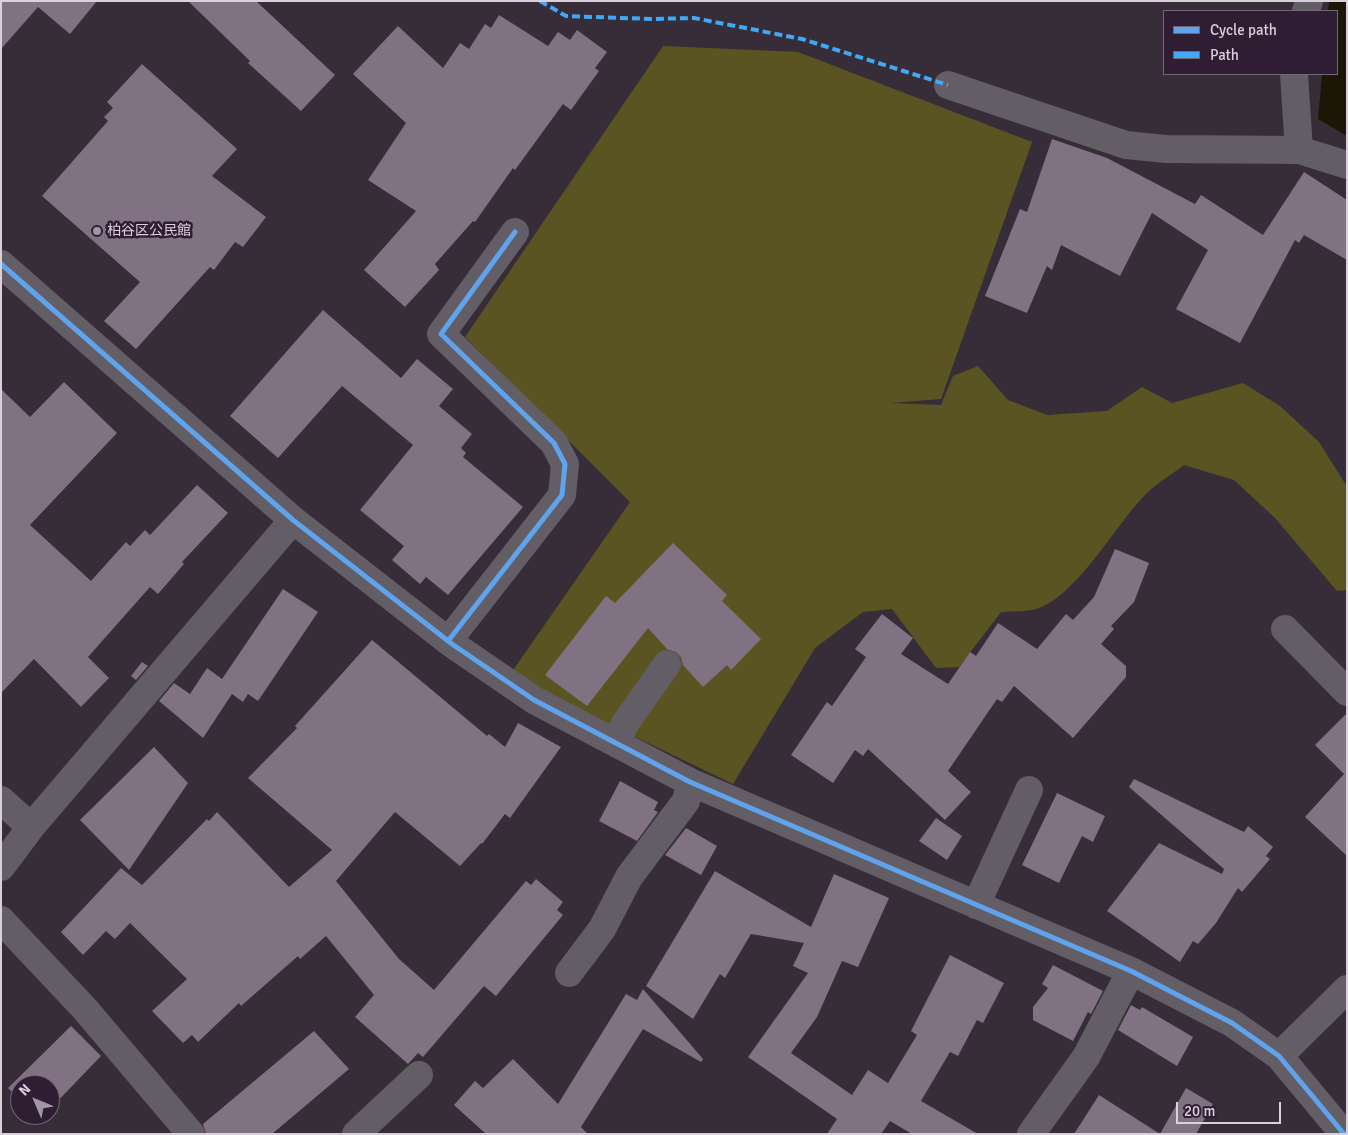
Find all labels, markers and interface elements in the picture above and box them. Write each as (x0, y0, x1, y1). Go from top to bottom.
legend (1163, 10, 1338, 75)
text: Cycle path (1210, 21, 1277, 39)
text: Path (1210, 46, 1239, 64)
place label: 柏谷区公民館 (107, 223, 191, 239)
marker: 柏谷区公民館 (91, 225, 103, 237)
north arrow (10, 1075, 60, 1125)
text: N (15, 1080, 34, 1099)
scale bar (1178, 1092, 1283, 1124)
text: 20 m (1184, 1102, 1215, 1120)

